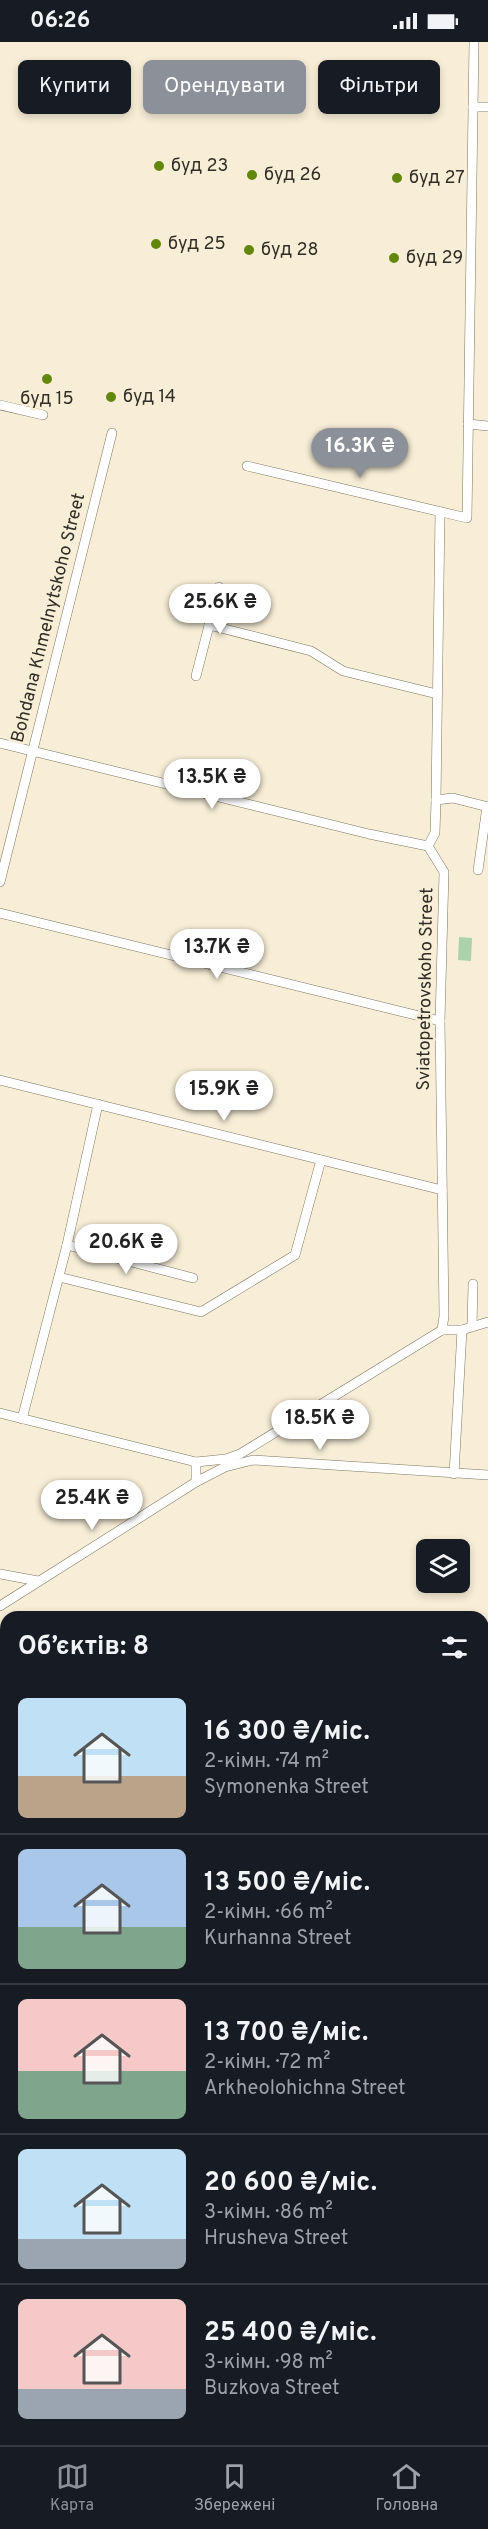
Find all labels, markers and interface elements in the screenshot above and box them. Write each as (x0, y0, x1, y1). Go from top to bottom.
text: 06:26 (30, 8, 90, 35)
chip: Купити (18, 60, 131, 114)
chip: Орендувати (143, 60, 306, 114)
chip: Фільтри (318, 60, 440, 114)
place label: буд 23 (171, 155, 228, 178)
marker: буд 23 (152, 159, 166, 173)
place label: буд 26 (264, 164, 321, 187)
place label: буд 27 (409, 167, 465, 190)
marker: буд 26 (245, 168, 259, 182)
marker: буд 27 (390, 171, 404, 185)
place label: буд 25 (168, 233, 226, 256)
marker: буд 25 (149, 237, 163, 251)
place label: буд 28 (261, 239, 318, 262)
marker: буд 28 (242, 243, 256, 257)
place label: буд 29 (406, 247, 463, 270)
marker: буд 29 (387, 251, 401, 265)
marker: буд 15 (40, 372, 54, 386)
place label: буд 14 (123, 386, 176, 409)
place label: буд 15 (20, 388, 74, 411)
marker: буд 14 (104, 390, 118, 404)
pin: 16.3K ₴ (305, 428, 415, 479)
text: 16.3K ₴ (325, 434, 395, 460)
street label: Bohdana Khmelnytskoho Street (7, 491, 91, 745)
pin: 25.6K ₴ (165, 584, 275, 635)
text: 25.6K ₴ (183, 590, 257, 616)
pin: 13.5K ₴ (157, 759, 267, 810)
text: 13.5K ₴ (178, 765, 246, 791)
street label: Sviatopetrovskoho Street (413, 887, 439, 1091)
pin: 13.7K ₴ (162, 929, 272, 980)
text: 13.7K ₴ (184, 935, 250, 961)
pin: 15.9K ₴ (169, 1071, 279, 1122)
text: 15.9K ₴ (189, 1077, 259, 1103)
pin: 20.6K ₴ (71, 1224, 181, 1275)
text: 20.6K ₴ (89, 1230, 163, 1256)
pin: 18.5K ₴ (265, 1400, 375, 1451)
text: 18.5K ₴ (285, 1406, 355, 1432)
pin: 25.4K ₴ (37, 1480, 147, 1531)
text: 25.4K ₴ (55, 1486, 129, 1512)
map controls (416, 1539, 470, 1593)
button: layers (416, 1539, 470, 1593)
text: Об’єктів: 8 (18, 1631, 149, 1664)
icon: filters (438, 1631, 471, 1664)
text: 16 300 ₴/міс. (204, 1716, 370, 1749)
icon: home (66, 1722, 138, 1794)
text: 2-кімн. · 74 m² (204, 1749, 329, 1775)
text: Symonenka Street (204, 1775, 369, 1801)
text: 13 500 ₴/міс. (204, 1867, 370, 1900)
icon: home (66, 1873, 138, 1945)
text: 2-кімн. · 66 m² (204, 1900, 333, 1926)
text: Kurhanna Street (204, 1926, 351, 1952)
text: 13 700 ₴/міс. (204, 2017, 368, 2050)
icon: home (66, 2023, 138, 2095)
text: 2-кімн. · 72 m² (204, 2050, 330, 2076)
text: Arkheolohichna Street (204, 2076, 406, 2102)
text: 20 600 ₴/міс. (204, 2167, 377, 2200)
icon: home (66, 2173, 138, 2245)
text: 3-кімн. · 86 m² (204, 2200, 333, 2226)
text: Hrusheva Street (204, 2226, 348, 2252)
text: 25 400 ₴/міс. (204, 2317, 377, 2350)
icon: home (66, 2323, 138, 2395)
text: 3-кімн. · 98 m² (204, 2350, 333, 2376)
text: Buzkova Street (204, 2376, 340, 2402)
tab: Карта (50, 2460, 94, 2516)
tab: Збережені (194, 2460, 275, 2516)
tab: Головна (375, 2460, 438, 2516)

